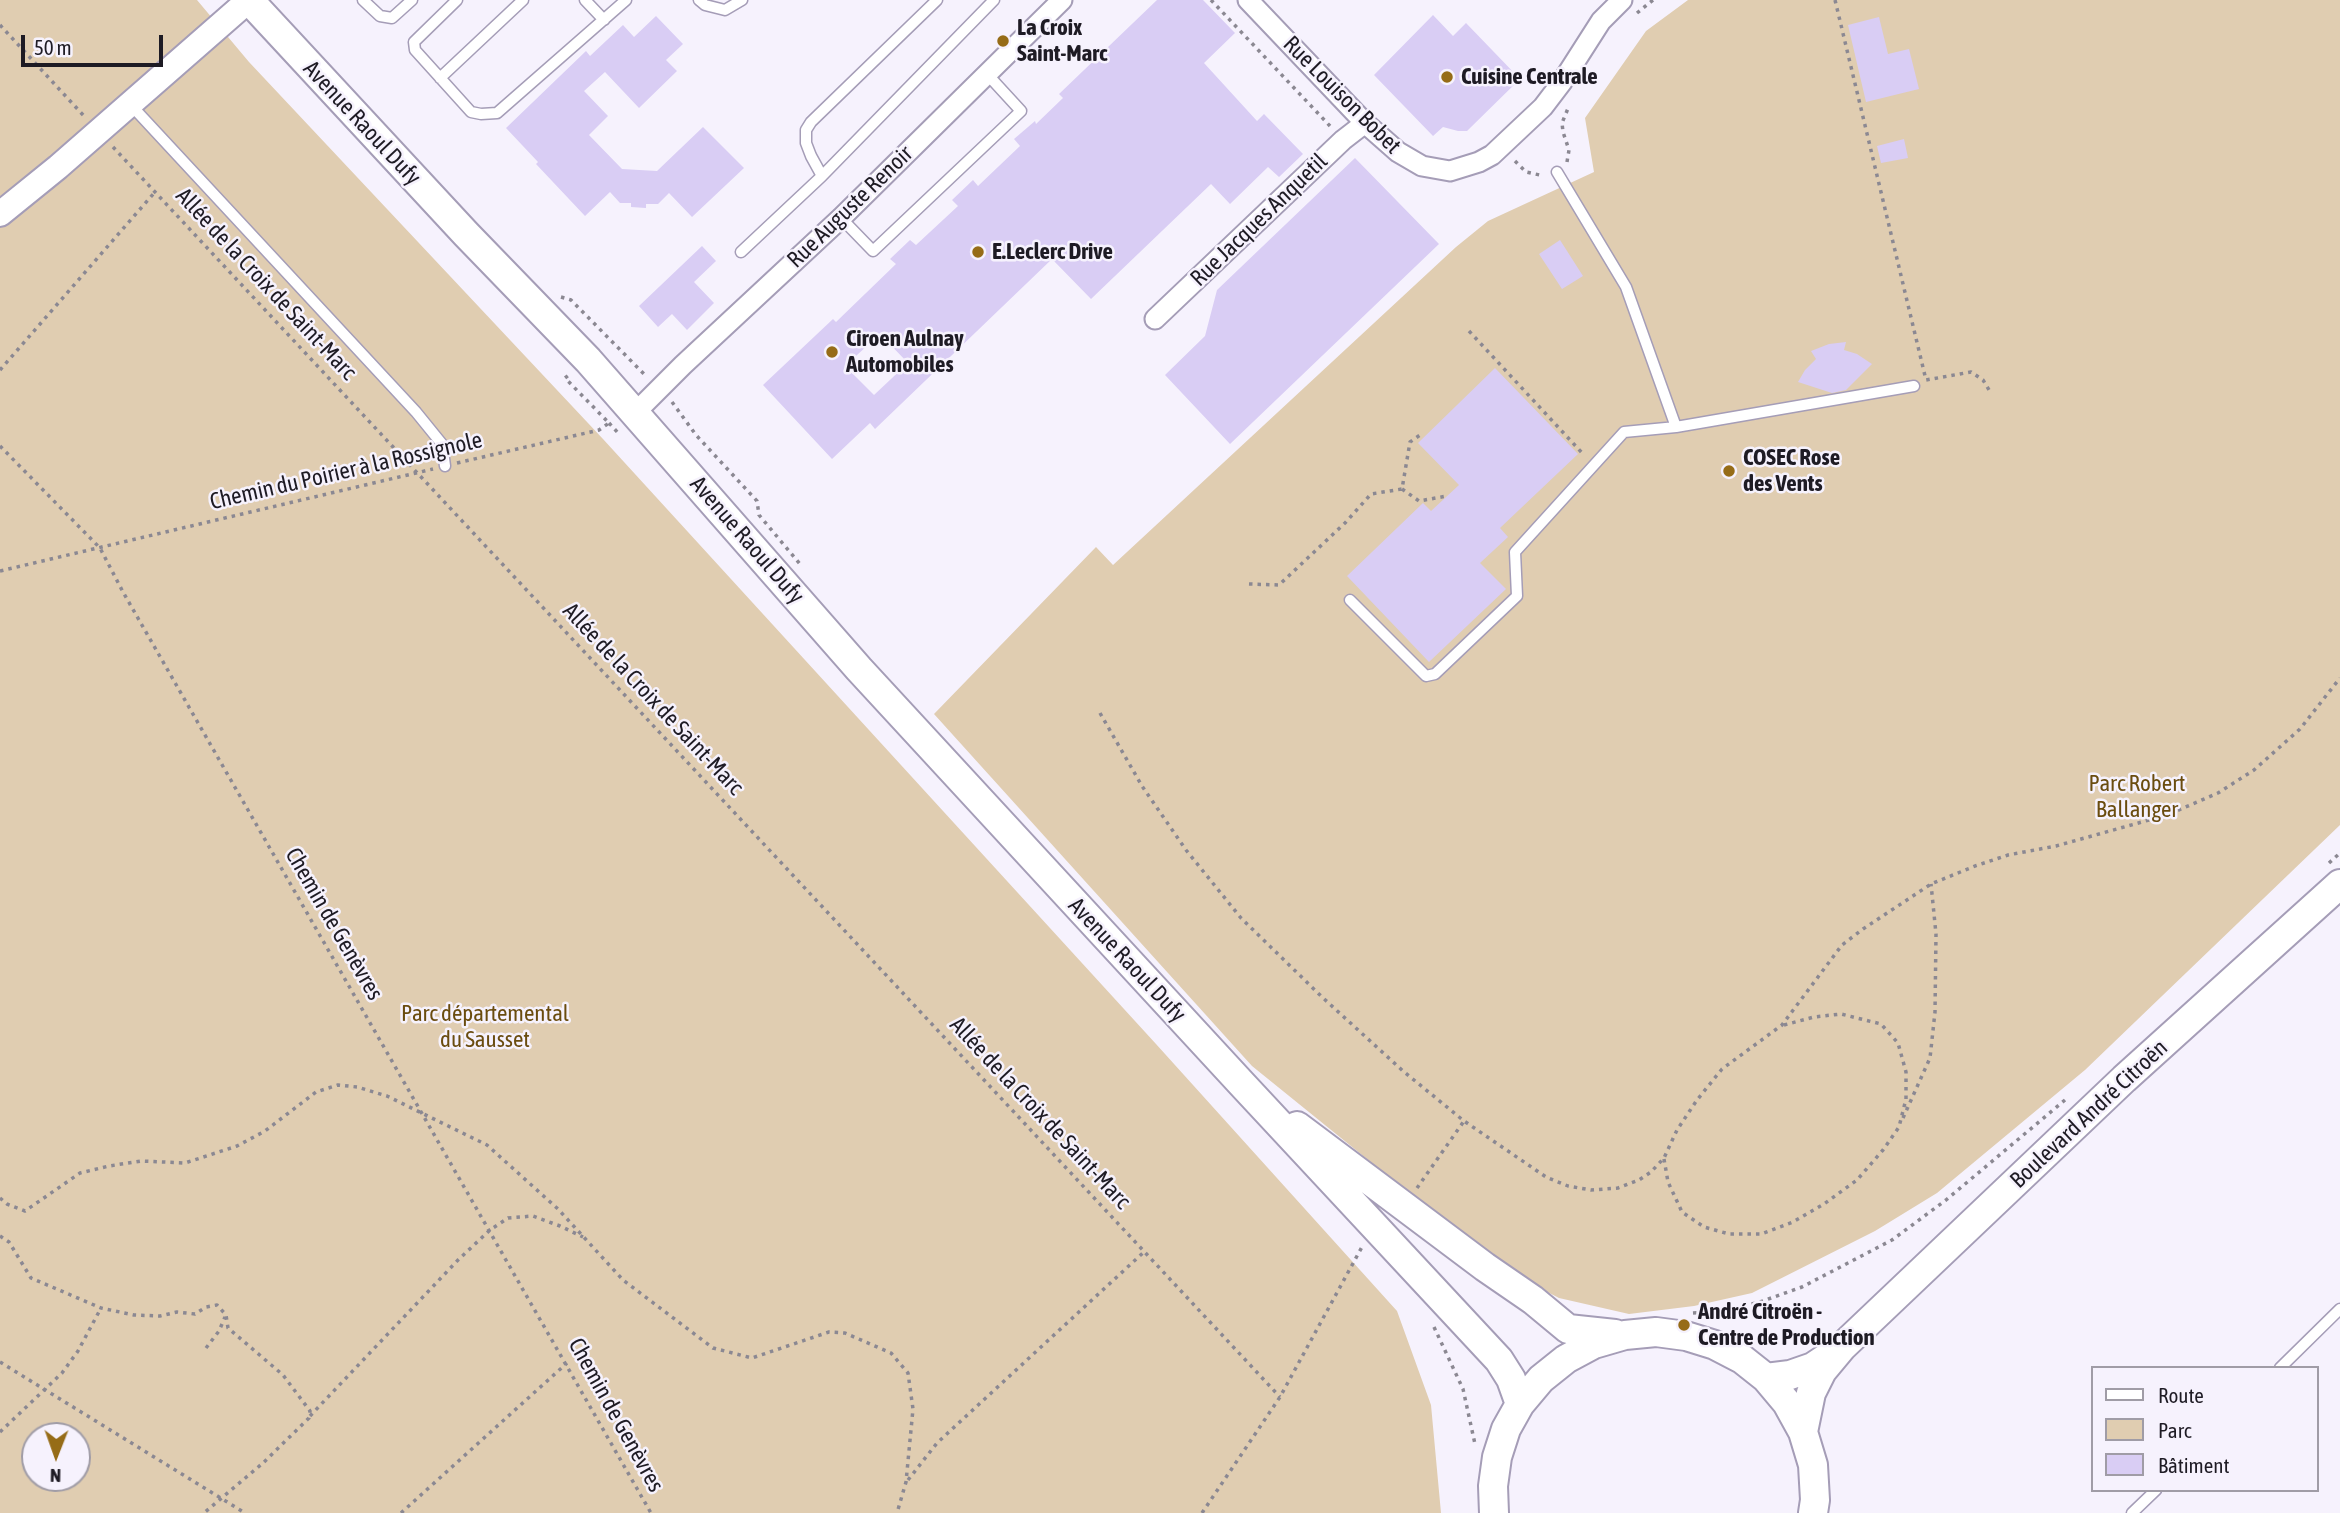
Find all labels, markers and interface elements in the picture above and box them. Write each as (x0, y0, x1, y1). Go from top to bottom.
place label: La Croix Saint-Marc (1017, 14, 1108, 68)
scale bar (24, 21, 166, 65)
street label: Rue Louison Bobet (1277, 30, 1407, 160)
marker: La Croix Saint-Marc (995, 33, 1011, 49)
text: 50 m (34, 35, 72, 59)
street label: Avenue Raoul Dufy (297, 55, 427, 191)
place label: Cuisine Centrale (1461, 63, 1598, 91)
marker: Cuisine Centrale (1439, 69, 1455, 85)
street label: Rue Auguste Renoir (782, 140, 918, 274)
street label: Rue Jacques Anquetil (1185, 148, 1333, 292)
street label: Allée de la Croix de Saint-Marc (170, 182, 362, 386)
place label: E.Leclerc Drive (992, 238, 1113, 266)
marker: E.Leclerc Drive (970, 244, 986, 260)
place label: Ciroen Aulnay Automobiles (846, 325, 964, 379)
marker: Ciroen Aulnay Automobiles (824, 344, 840, 360)
street label: Chemin du Poirier à la Rossignole (207, 426, 485, 516)
place label: COSEC Rose des Vents (1743, 444, 1840, 498)
marker: COSEC Rose des Vents (1721, 463, 1737, 479)
street label: Avenue Raoul Dufy (684, 471, 810, 609)
street label: Allée de la Croix de Saint-Marc (557, 597, 749, 801)
park label: Parc Robert Ballanger (2089, 770, 2185, 824)
street label: Chemin de Genèvres (279, 843, 389, 1005)
street label: Avenue Raoul Dufy (1062, 892, 1192, 1028)
park label: Parc départemental du Sausset (401, 1000, 569, 1054)
street label: Allée de la Croix de Saint-Marc (944, 1011, 1136, 1215)
street label: Boulevard André Citroën (2005, 1034, 2173, 1194)
place label: André Citroën - Centre de Production (1698, 1298, 1875, 1352)
marker: André Citroën - Centre de Production (1676, 1317, 1692, 1333)
street label: Chemin de Genèvres (562, 1333, 670, 1497)
legend (2092, 1366, 2319, 1492)
text: Route (2158, 1383, 2204, 1407)
text: Parc (2158, 1418, 2192, 1442)
north arrow (21, 1422, 91, 1492)
text: Bâtiment (2158, 1453, 2229, 1477)
text: N (50, 1465, 61, 1487)

